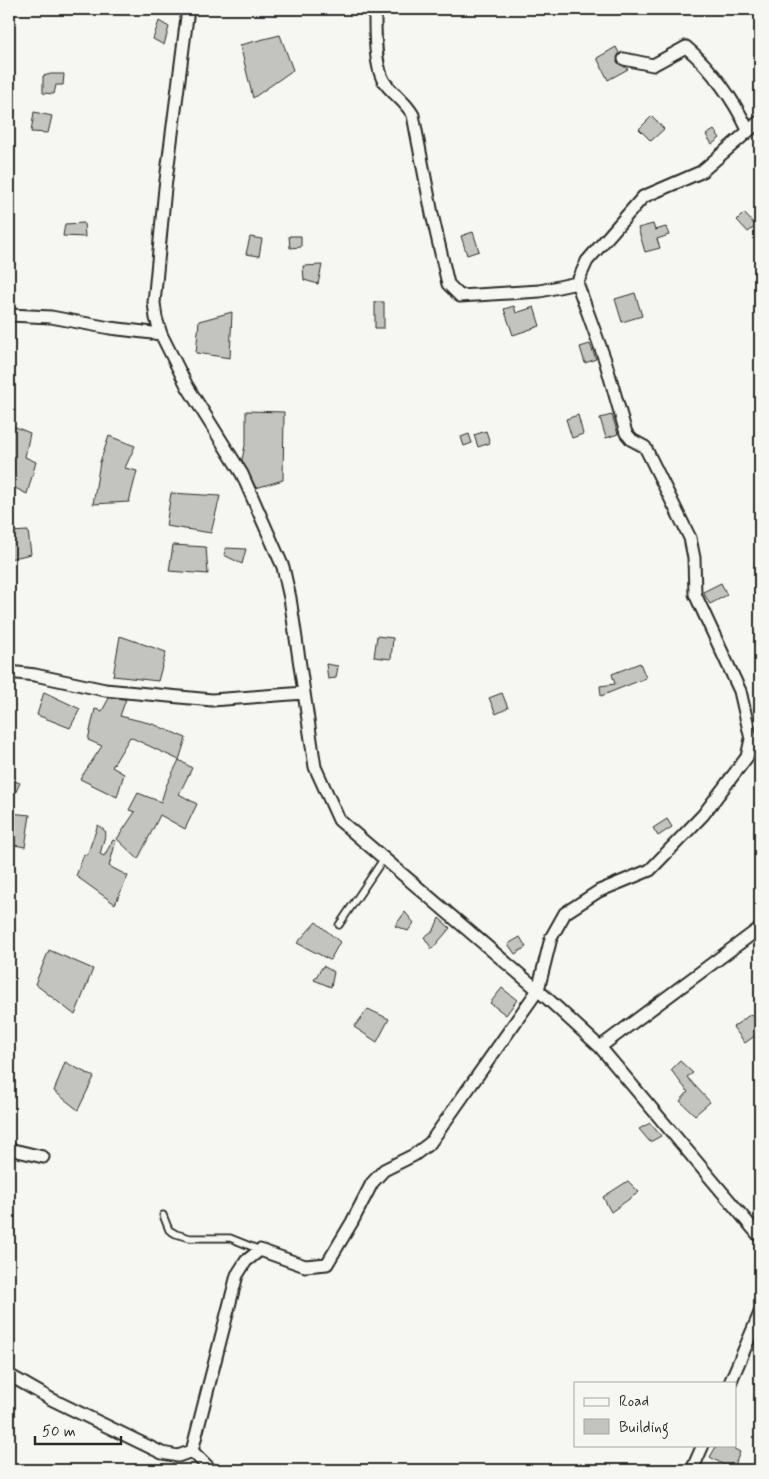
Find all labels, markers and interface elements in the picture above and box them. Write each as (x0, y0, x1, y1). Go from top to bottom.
legend (574, 1382, 736, 1446)
text: Road (619, 1392, 649, 1412)
scale bar (35, 1414, 121, 1446)
text: Building (619, 1418, 669, 1439)
text: 50 m (42, 1422, 76, 1442)

